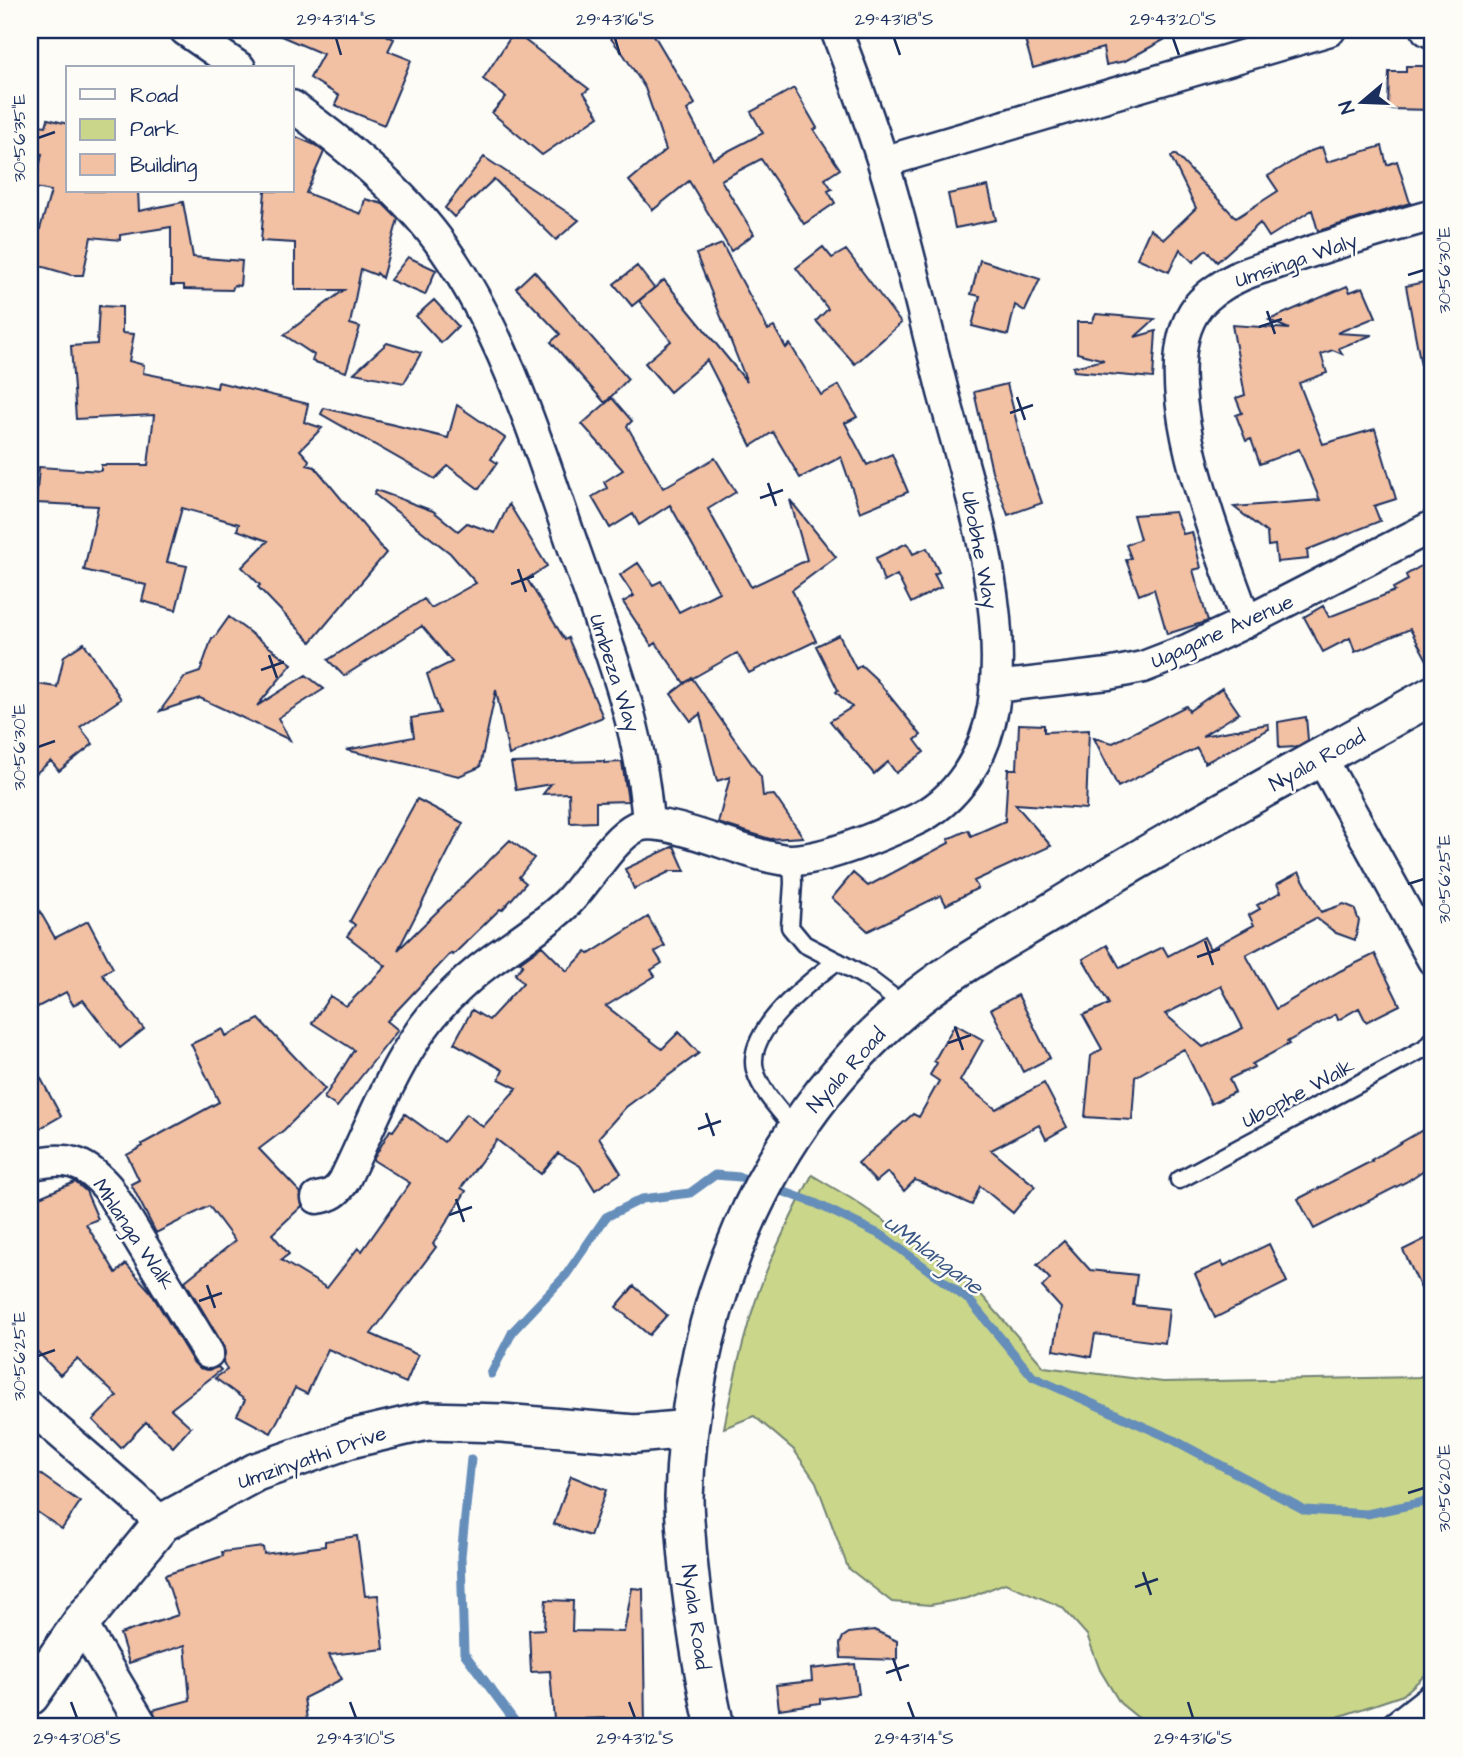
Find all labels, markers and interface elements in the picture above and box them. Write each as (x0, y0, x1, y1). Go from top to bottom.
text: 29°43'14"S (296, 7, 376, 32)
text: 29°43'16"S (576, 7, 654, 32)
text: 29°43'18"S (855, 7, 933, 32)
text: 29°43'20"S (1130, 7, 1216, 32)
legend (66, 66, 294, 192)
north arrow (1326, 66, 1396, 136)
text: Road (130, 81, 178, 110)
text: 30°56'35"E (7, 94, 32, 182)
text: N (1333, 97, 1362, 117)
text: Park (130, 115, 179, 144)
text: Building (130, 151, 198, 182)
street label: Umsinga Waly (1231, 226, 1362, 297)
text: 30°56'30"E (1432, 226, 1457, 313)
street label: Ubobhe Way (952, 489, 1005, 612)
street label: Ugagane Avenue (1146, 587, 1299, 678)
street label: Umbeza Way (580, 610, 647, 737)
text: 30°56'30"E (7, 703, 32, 790)
street label: Nyala Road (1264, 722, 1372, 801)
text: 30°56'25"E (1432, 834, 1457, 924)
street label: Nyala Road (800, 1021, 894, 1121)
street label: Ubophe Walk (1237, 1052, 1360, 1136)
street label: Mhlanga Walk (84, 1173, 182, 1297)
water label: uMhlangane (877, 1207, 991, 1304)
text: 30°56'25"E (7, 1311, 32, 1401)
street label: Umzinyathi Drive (234, 1418, 391, 1498)
text: 30°56'20"E (1432, 1444, 1457, 1532)
street label: Nyala Road (672, 1563, 717, 1672)
text: 29°43'08"S (33, 1726, 121, 1751)
text: 29°43'10"S (317, 1726, 395, 1751)
text: 29°43'12"S (596, 1726, 674, 1751)
text: 29°43'14"S (874, 1726, 954, 1751)
text: 29°43'16"S (1154, 1726, 1232, 1751)

